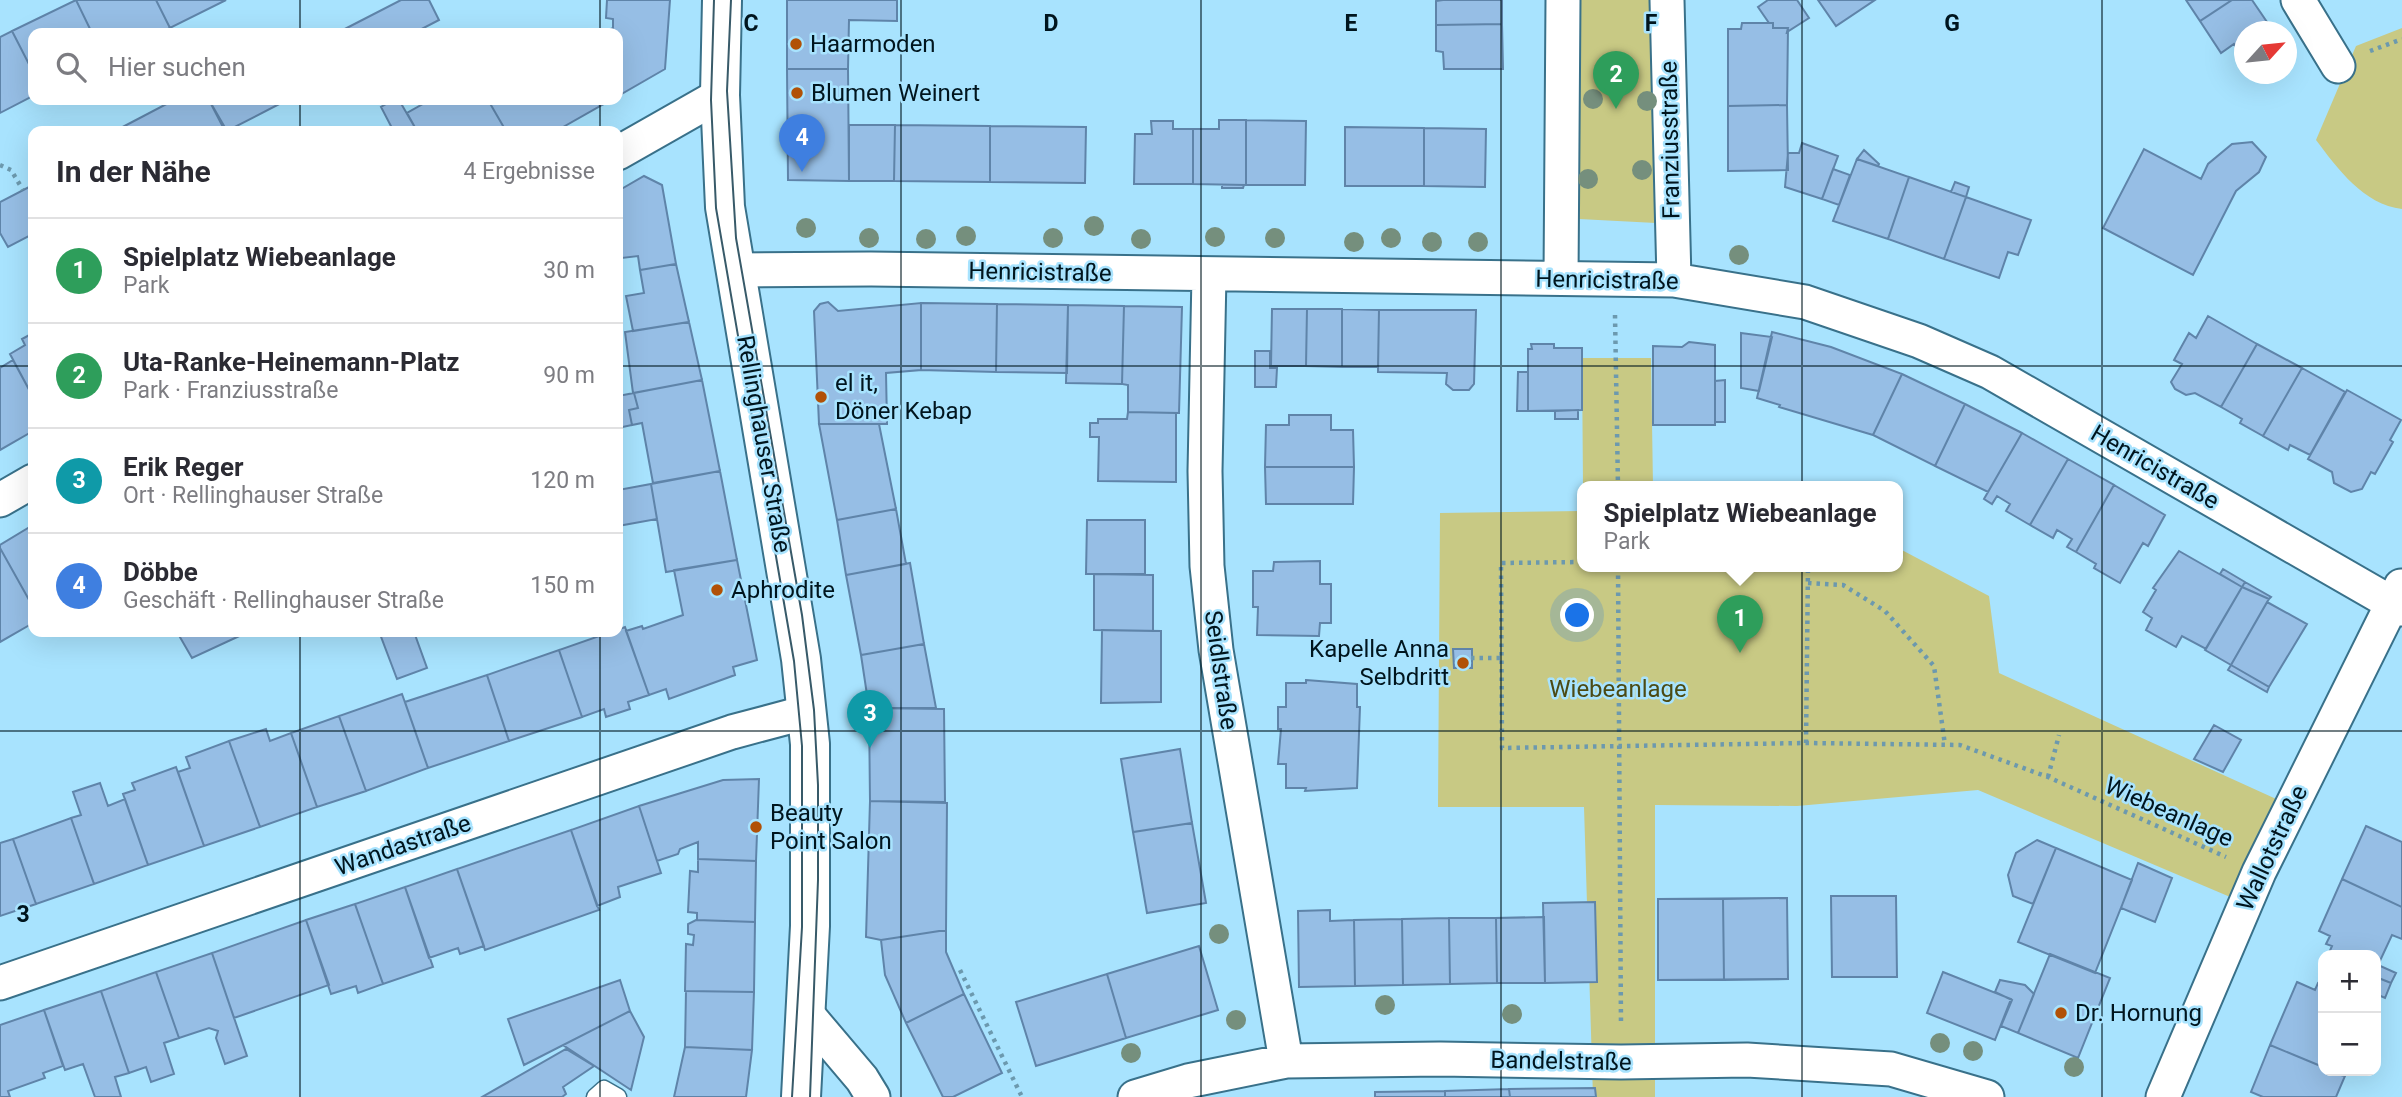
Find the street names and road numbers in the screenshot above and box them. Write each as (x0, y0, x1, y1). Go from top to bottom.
street label: Franziusstraße (1655, 61, 1685, 219)
street label: Henricistraße (968, 257, 1112, 287)
street label: Henricistraße (1535, 265, 1679, 295)
street label: Rellinghauser Straße (731, 333, 797, 555)
street label: Henricistraße (2086, 419, 2224, 515)
street label: Seidlstraße (1199, 609, 1243, 731)
street label: Wiebeanlage (2101, 771, 2237, 853)
street label: Wallotstraße (2231, 781, 2313, 915)
street label: Wandastraße (331, 809, 475, 881)
street label: Bandelstraße (1490, 1046, 1632, 1076)

